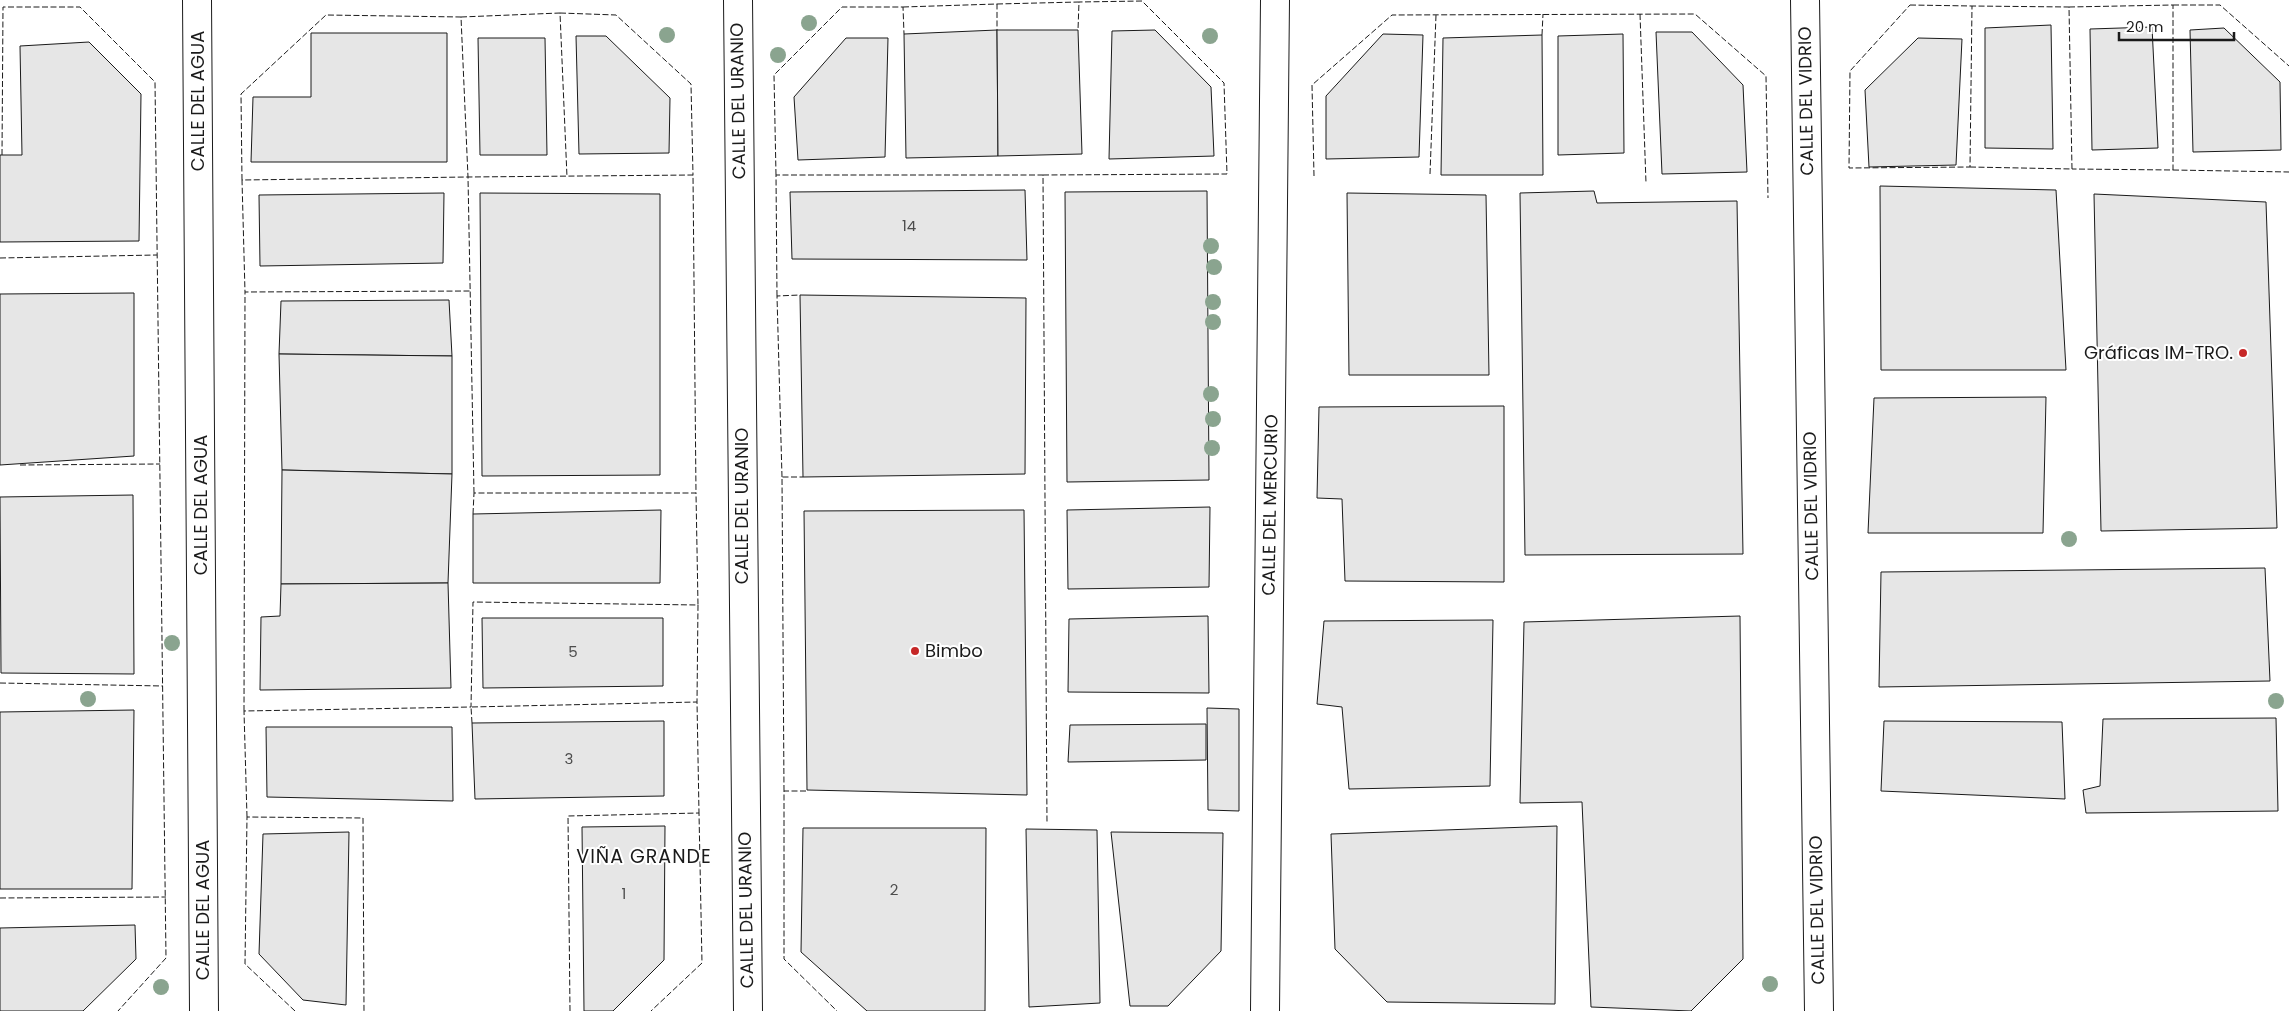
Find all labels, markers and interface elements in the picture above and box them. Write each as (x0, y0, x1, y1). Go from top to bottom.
scale bar (2119, 10, 2234, 42)
text: 20 m (2126, 16, 2164, 37)
street label: CALLE DEL URANIO (724, 22, 751, 180)
street label: CALLE DEL VIDRIO (1792, 26, 1819, 176)
street label: CALLE DEL AGUA (185, 31, 210, 171)
house number: 14 (902, 215, 916, 236)
place label: Gráficas IM-TRO. (2084, 340, 2233, 365)
marker: Gráficas IM-TRO. (2237, 347, 2249, 359)
street label: CALLE DEL MERCURIO (1255, 414, 1284, 596)
street label: CALLE DEL URANIO (729, 428, 754, 584)
street label: CALLE DEL VIDRIO (1797, 431, 1824, 581)
street label: CALLE DEL AGUA (188, 435, 213, 575)
place label: Bimbo (925, 638, 983, 663)
house number: 5 (568, 641, 578, 662)
marker: Bimbo (909, 645, 921, 657)
house number: 3 (565, 748, 573, 769)
street label: CALLE DEL URANIO (732, 831, 759, 989)
street label: CALLE DEL VIDRIO (1803, 835, 1830, 985)
street label: CALLE DEL AGUA (190, 840, 215, 980)
district label: VIÑA GRANDE (576, 843, 712, 870)
house number: 2 (890, 879, 898, 900)
house number: 1 (622, 883, 626, 904)

